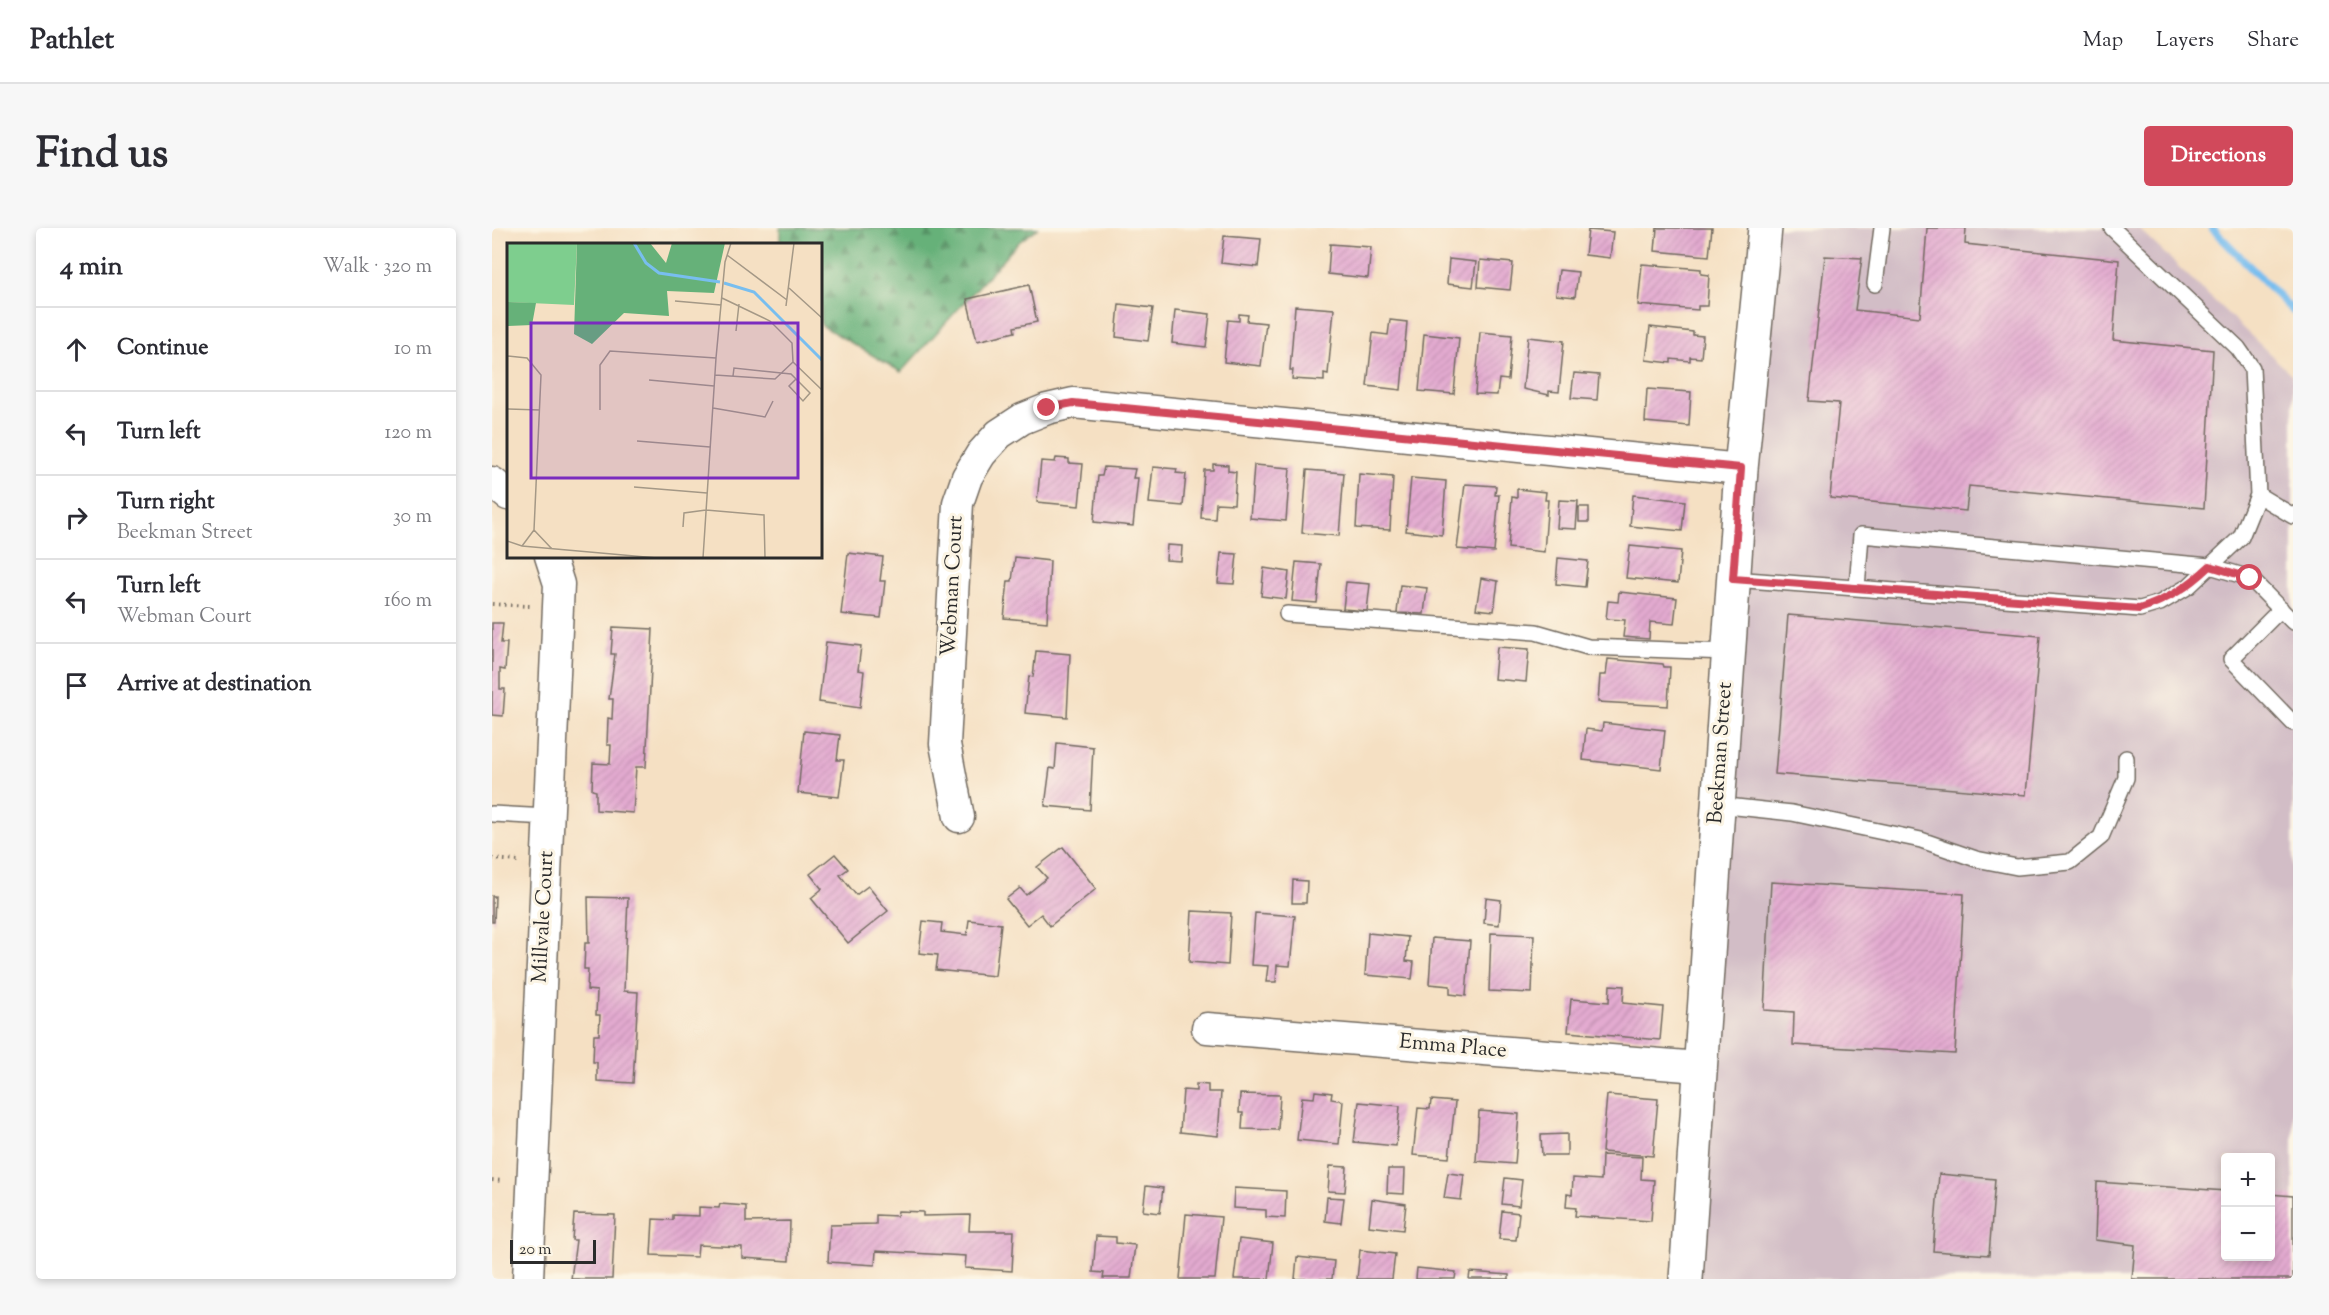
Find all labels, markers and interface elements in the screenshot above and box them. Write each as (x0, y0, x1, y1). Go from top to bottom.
text: Pathlet (30, 21, 114, 61)
text: Map (2083, 26, 2123, 56)
text: Layers (2156, 26, 2214, 56)
text: Share (2247, 26, 2299, 56)
text: Find us (36, 126, 168, 186)
button: Directions (2144, 126, 2293, 186)
inset map (507, 243, 822, 558)
text: 4 min (60, 249, 123, 286)
text: Walk · 320 m (323, 253, 432, 282)
icon: ahead (60, 333, 93, 366)
text: Continue (117, 333, 208, 365)
text: 10 m (394, 335, 432, 364)
route end (1033, 394, 1059, 420)
icon: left (60, 417, 93, 450)
text: Turn left (117, 417, 200, 449)
text: 120 m (384, 419, 432, 448)
text: Turn right (117, 487, 214, 519)
icon: right (60, 501, 93, 534)
text: 30 m (393, 503, 432, 532)
street label: Webman Court (934, 515, 972, 657)
text: Beekman Street (117, 519, 253, 548)
route start (2236, 564, 2262, 590)
text: Turn left (117, 571, 200, 603)
icon: left (60, 585, 93, 618)
text: 160 m (384, 587, 432, 616)
text: Webman Court (117, 603, 252, 632)
icon: arrive (60, 669, 93, 702)
text: Arrive at destination (117, 669, 312, 701)
street label: Beekman Street (1701, 681, 1741, 825)
street label: Millvale Court (526, 850, 562, 984)
street label: Emma Place (1398, 1027, 1508, 1067)
map controls (2221, 1153, 2275, 1261)
button: + (2221, 1153, 2275, 1207)
button: − (2221, 1207, 2275, 1261)
scale bar (510, 1237, 596, 1264)
text: 20 m (519, 1239, 552, 1262)

